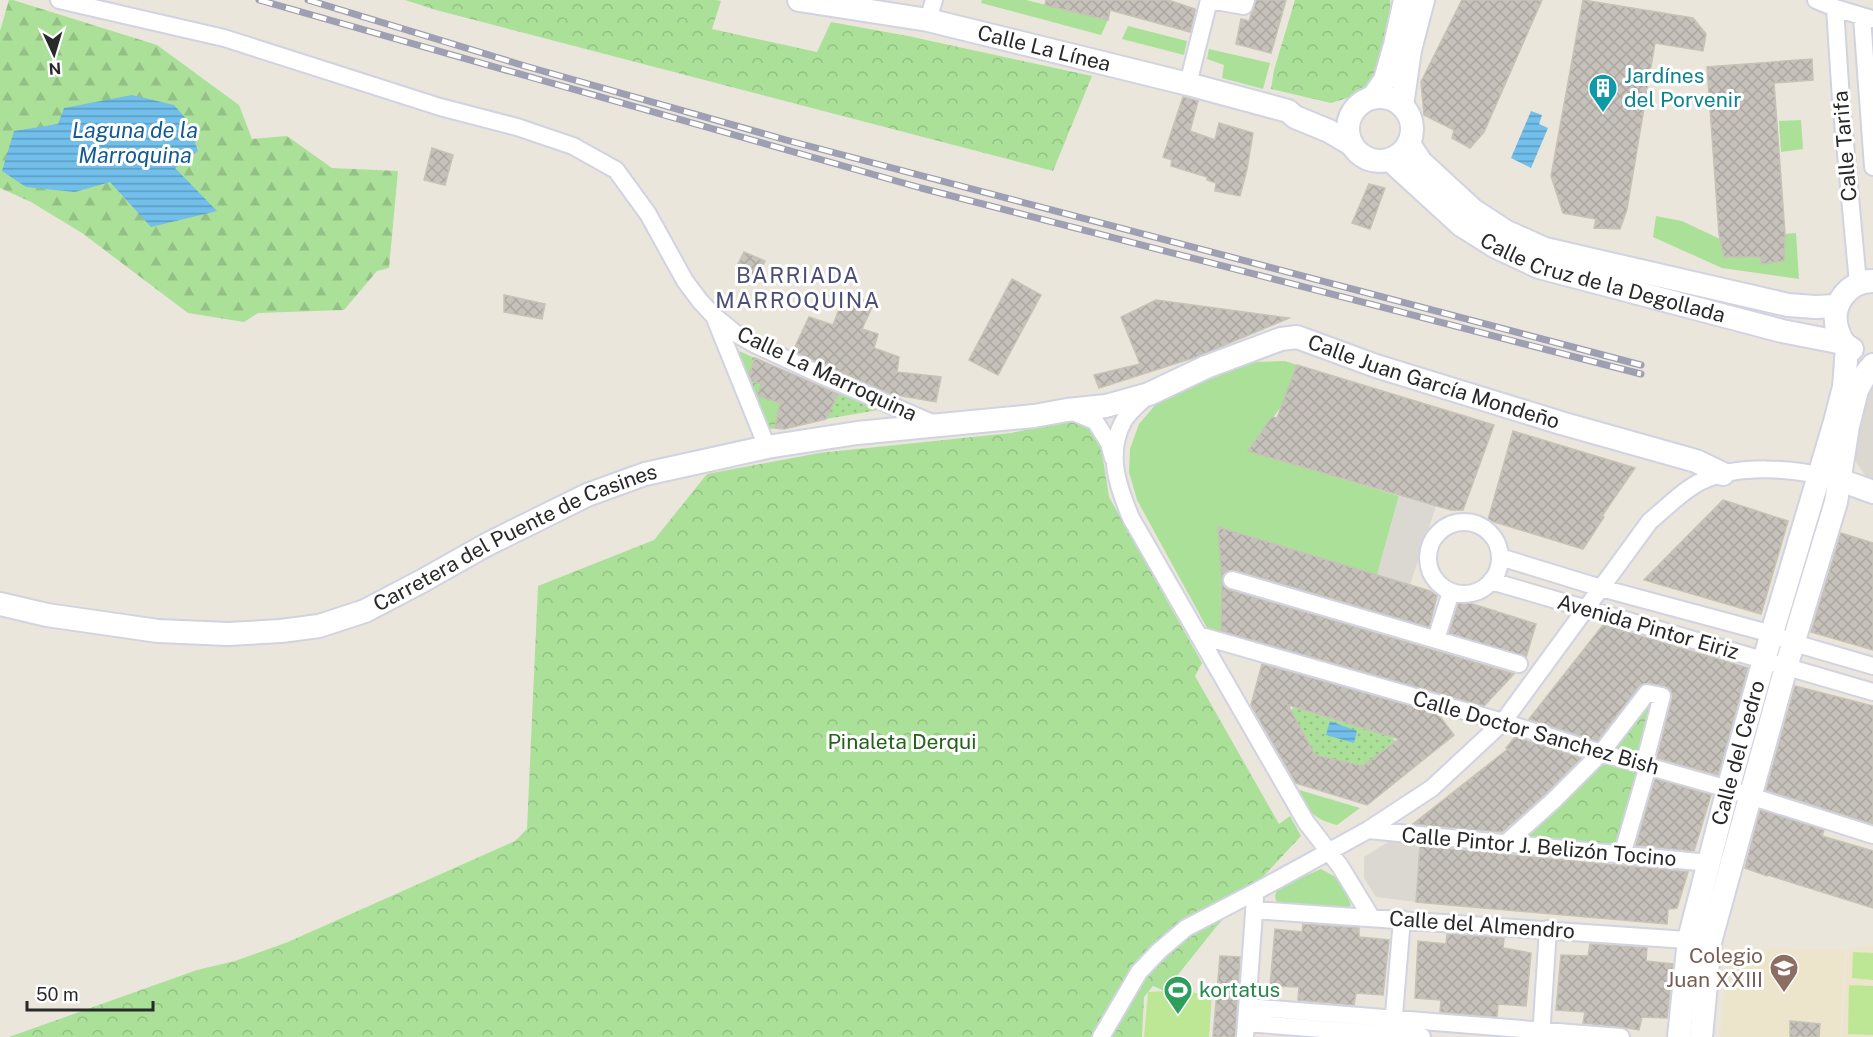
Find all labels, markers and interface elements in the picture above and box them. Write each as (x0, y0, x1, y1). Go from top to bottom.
street label: Calle La Línea (975, 20, 1113, 76)
north arrow (24, 24, 84, 84)
text: N (48, 59, 62, 78)
place label: Jardínes del Porvenir (1624, 63, 1741, 112)
building icon: Jardínes del Porvenir (1587, 72, 1619, 114)
street label: Calle Tarifa (1827, 90, 1862, 202)
water label: Laguna de la Marroquina (72, 117, 198, 168)
street label: Calle Cruz de la Degollada (1476, 227, 1728, 328)
district label: BARRIADA MARROQUINA (715, 262, 881, 313)
street label: Calle La Marroquina (733, 321, 921, 426)
street label: Calle Juan García Mondeño (1305, 329, 1563, 434)
street label: Carretera del Puente de Casines (369, 459, 659, 616)
street label: Avenida Pintor Eiriz (1555, 589, 1742, 664)
street label: Calle del Cedro (1706, 677, 1770, 828)
street label: Calle Doctor Sanchez Bish (1410, 685, 1662, 780)
park label: Pinaleta Derqui (828, 729, 977, 754)
street label: Calle Pintor J. Belizón Tocino (1401, 822, 1678, 871)
street label: Calle del Almendro (1388, 906, 1576, 943)
place label: Colegio Juan XXIII (1666, 943, 1763, 992)
school or university icon: Colegio Juan XXIII (1768, 952, 1800, 994)
scale bar (27, 974, 153, 1012)
sports icon: kortatus (1162, 974, 1194, 1016)
place label: kortatus (1199, 977, 1280, 1002)
text: 50 m (36, 984, 79, 1005)

